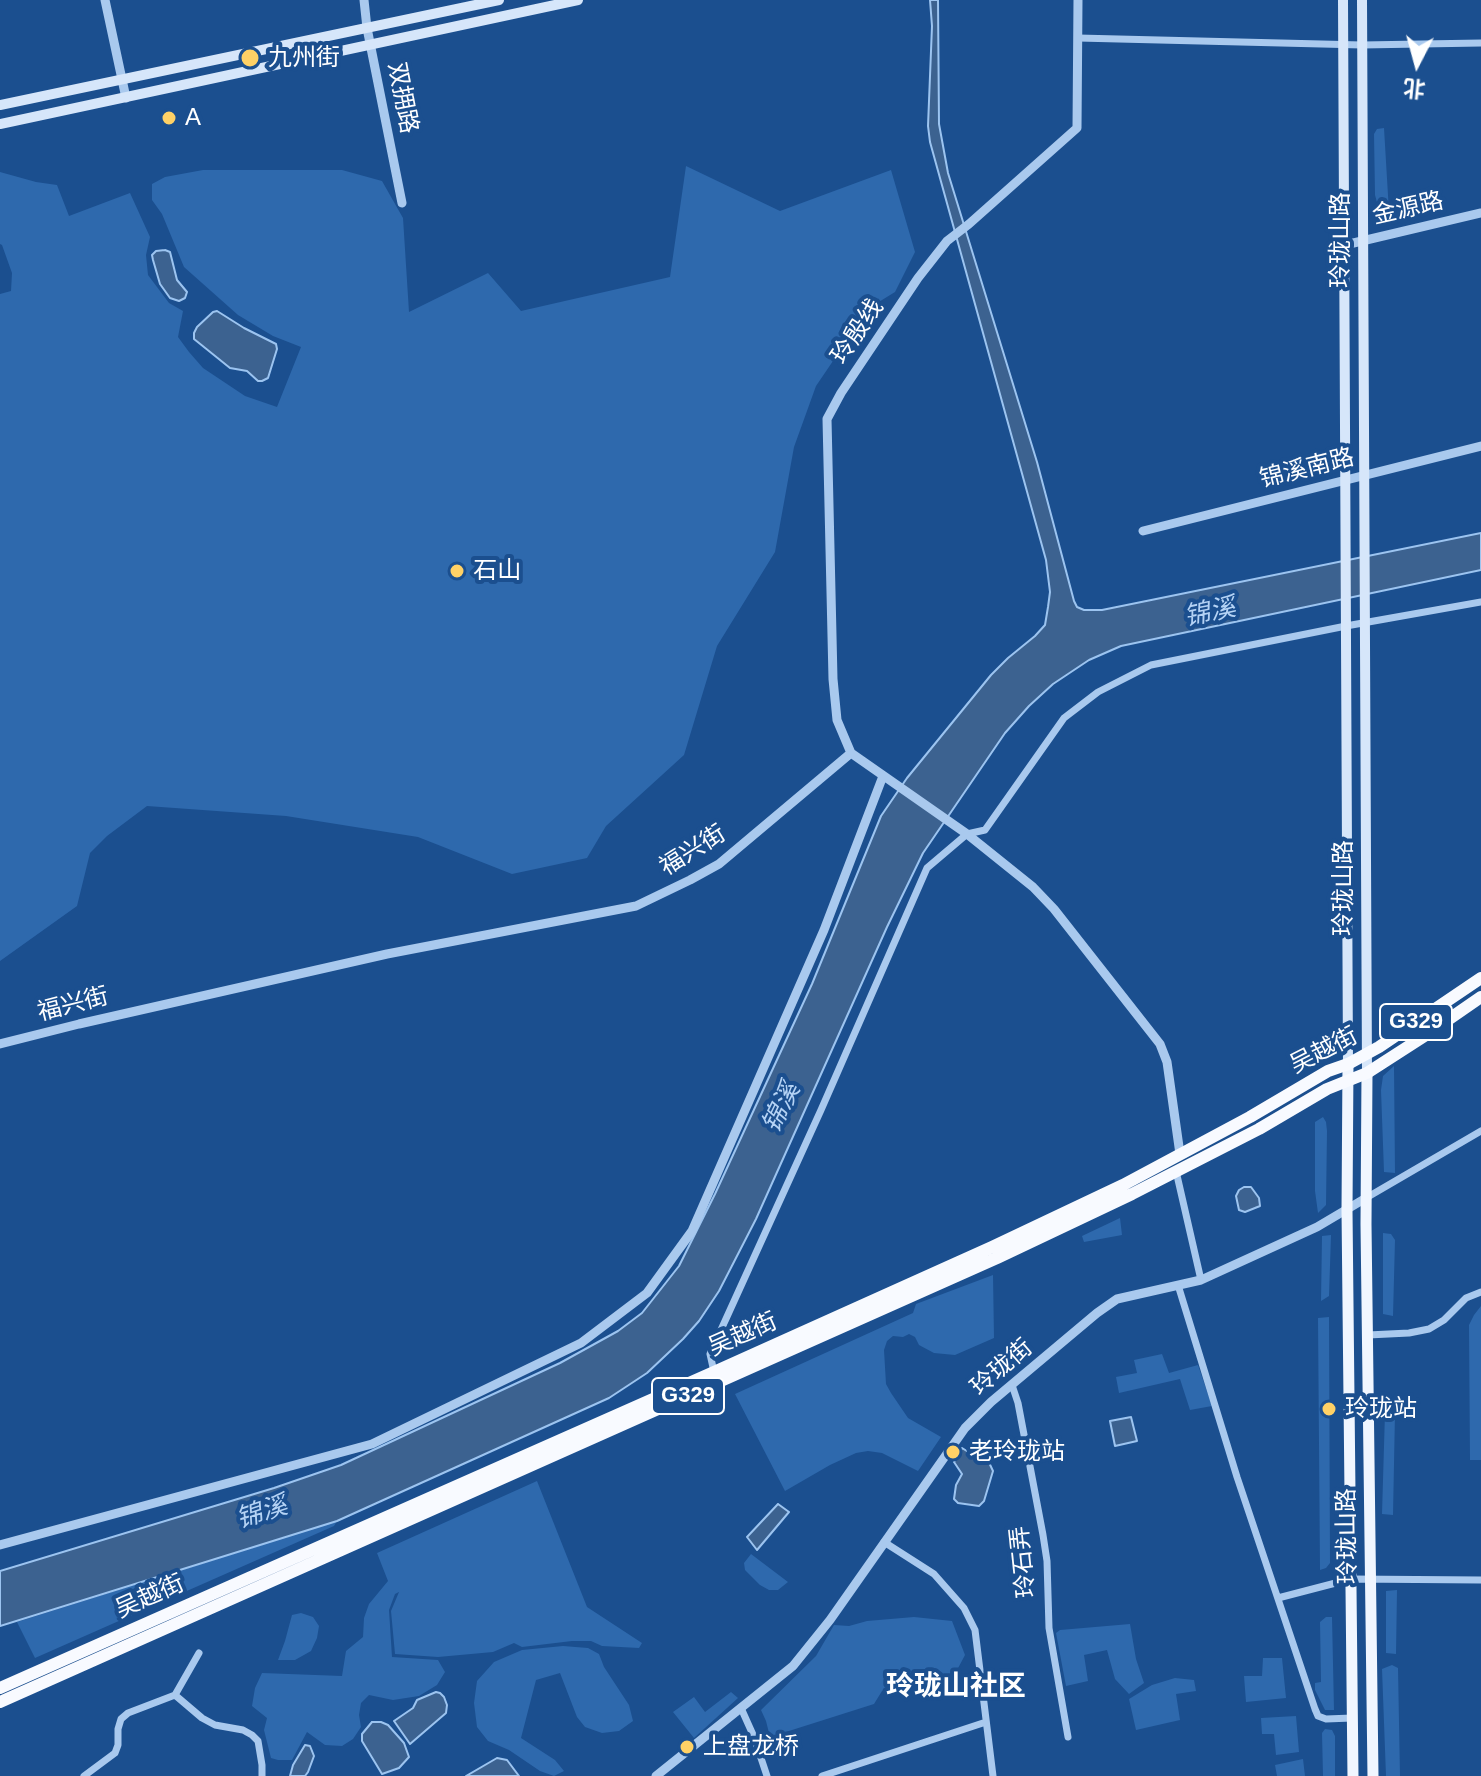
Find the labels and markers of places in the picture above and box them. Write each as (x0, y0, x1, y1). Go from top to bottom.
place label: 九州街 (268, 44, 340, 72)
marker: 九州街 (239, 47, 261, 69)
place label: A (185, 104, 201, 132)
marker: A (160, 109, 178, 127)
place label: 石山 (473, 557, 521, 585)
marker: 石山 (448, 562, 466, 580)
place label: 玲珑站 (1345, 1395, 1417, 1423)
marker: 玲珑站 (1320, 1400, 1338, 1418)
place label: 老玲珑站 (969, 1438, 1065, 1466)
marker: 老玲珑站 (944, 1443, 962, 1461)
place label: 上盘龙桥 (703, 1733, 799, 1761)
marker: 上盘龙桥 (678, 1738, 696, 1756)

